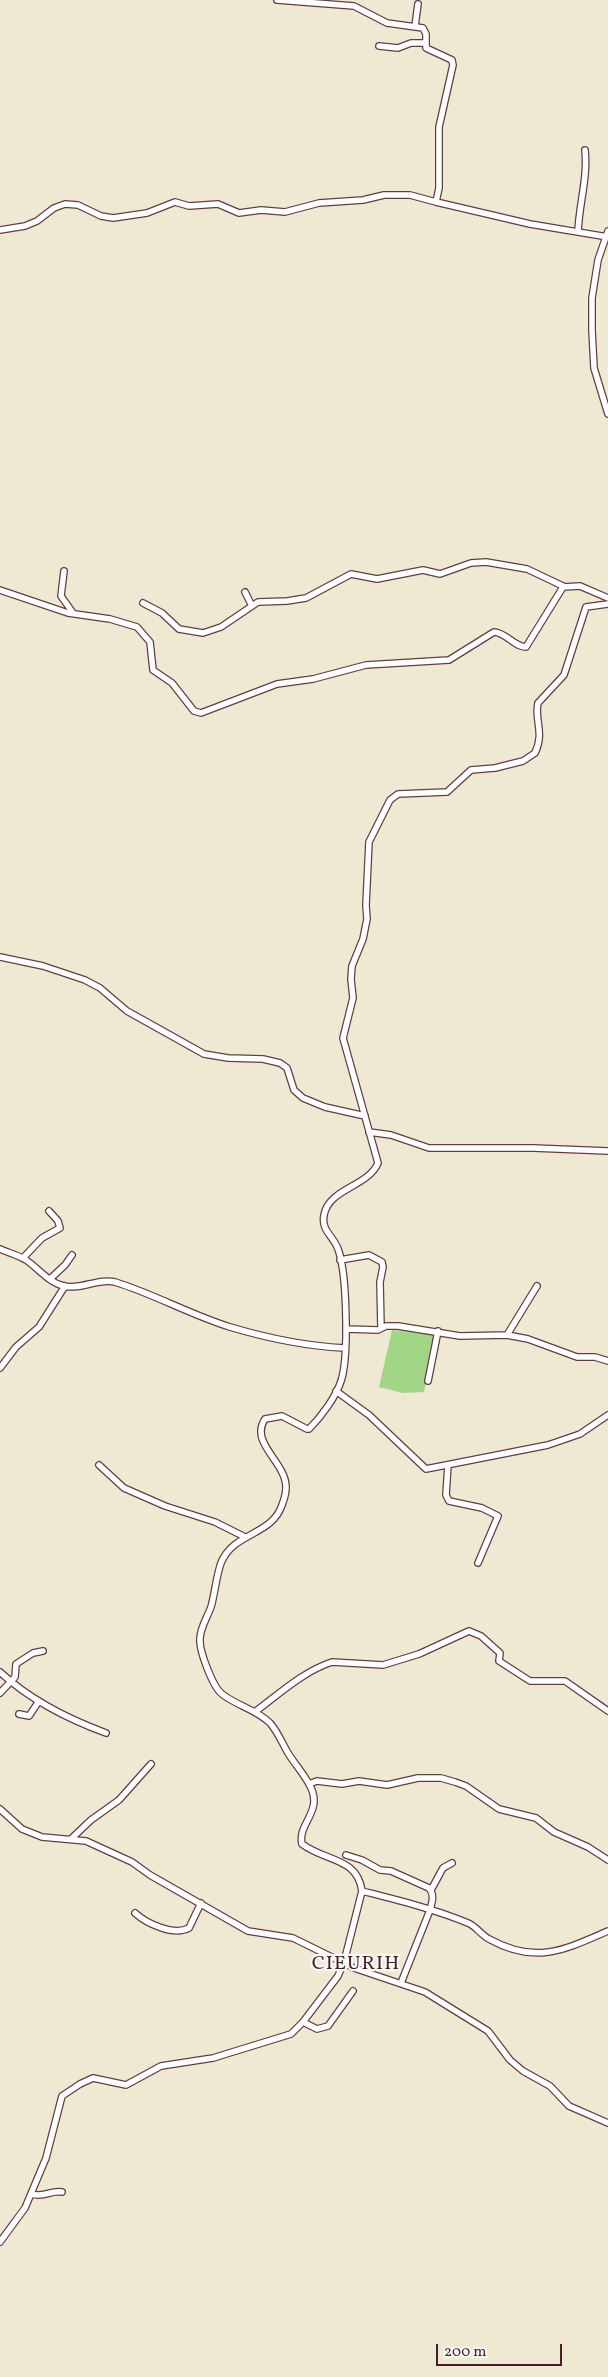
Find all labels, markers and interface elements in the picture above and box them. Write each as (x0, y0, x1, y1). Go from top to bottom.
district label: CIEURIH (311, 1953, 401, 1977)
scale bar (438, 2334, 564, 2366)
text: 200 m (444, 2342, 487, 2363)

